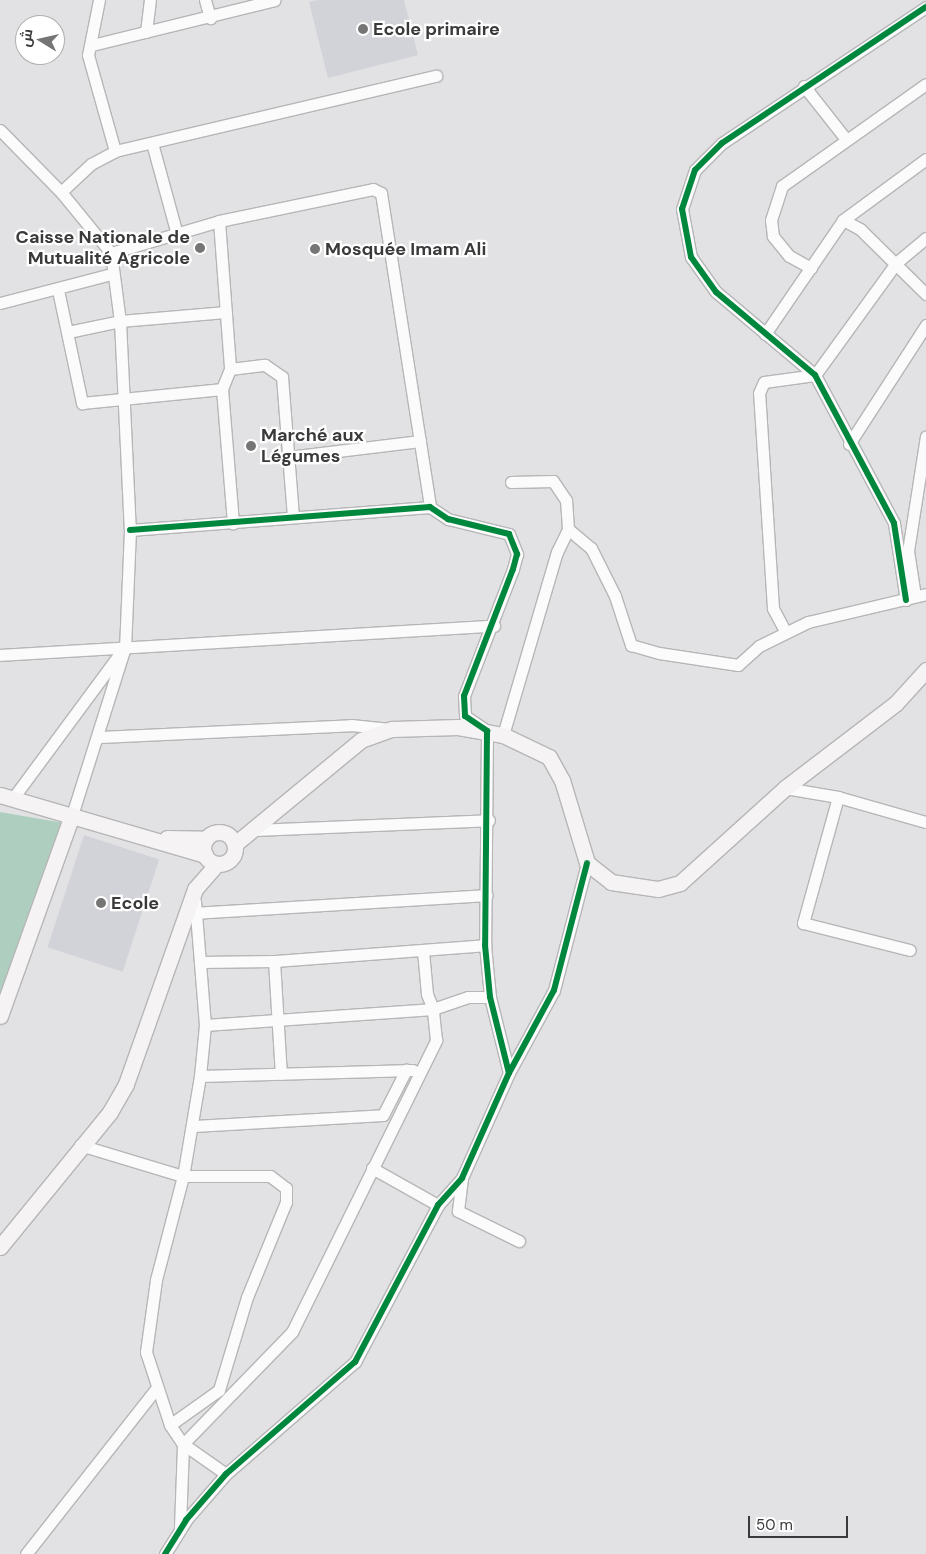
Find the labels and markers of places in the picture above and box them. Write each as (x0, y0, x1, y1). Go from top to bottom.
place label: Ecole primaire (373, 18, 500, 40)
marker: Ecole primaire (357, 23, 369, 35)
place label: Caisse Nationale de Mutualité Agricole (16, 227, 190, 270)
place label: Mosquée Imam Ali (325, 238, 486, 260)
marker: Caisse Nationale de Mutualité Agricole (194, 242, 206, 254)
marker: Mosquée Imam Ali (309, 243, 321, 255)
place label: Marché aux Légumes (261, 425, 364, 468)
marker: Marché aux Légumes (245, 440, 257, 452)
place label: Ecole (111, 892, 159, 914)
marker: Ecole (95, 897, 107, 909)

